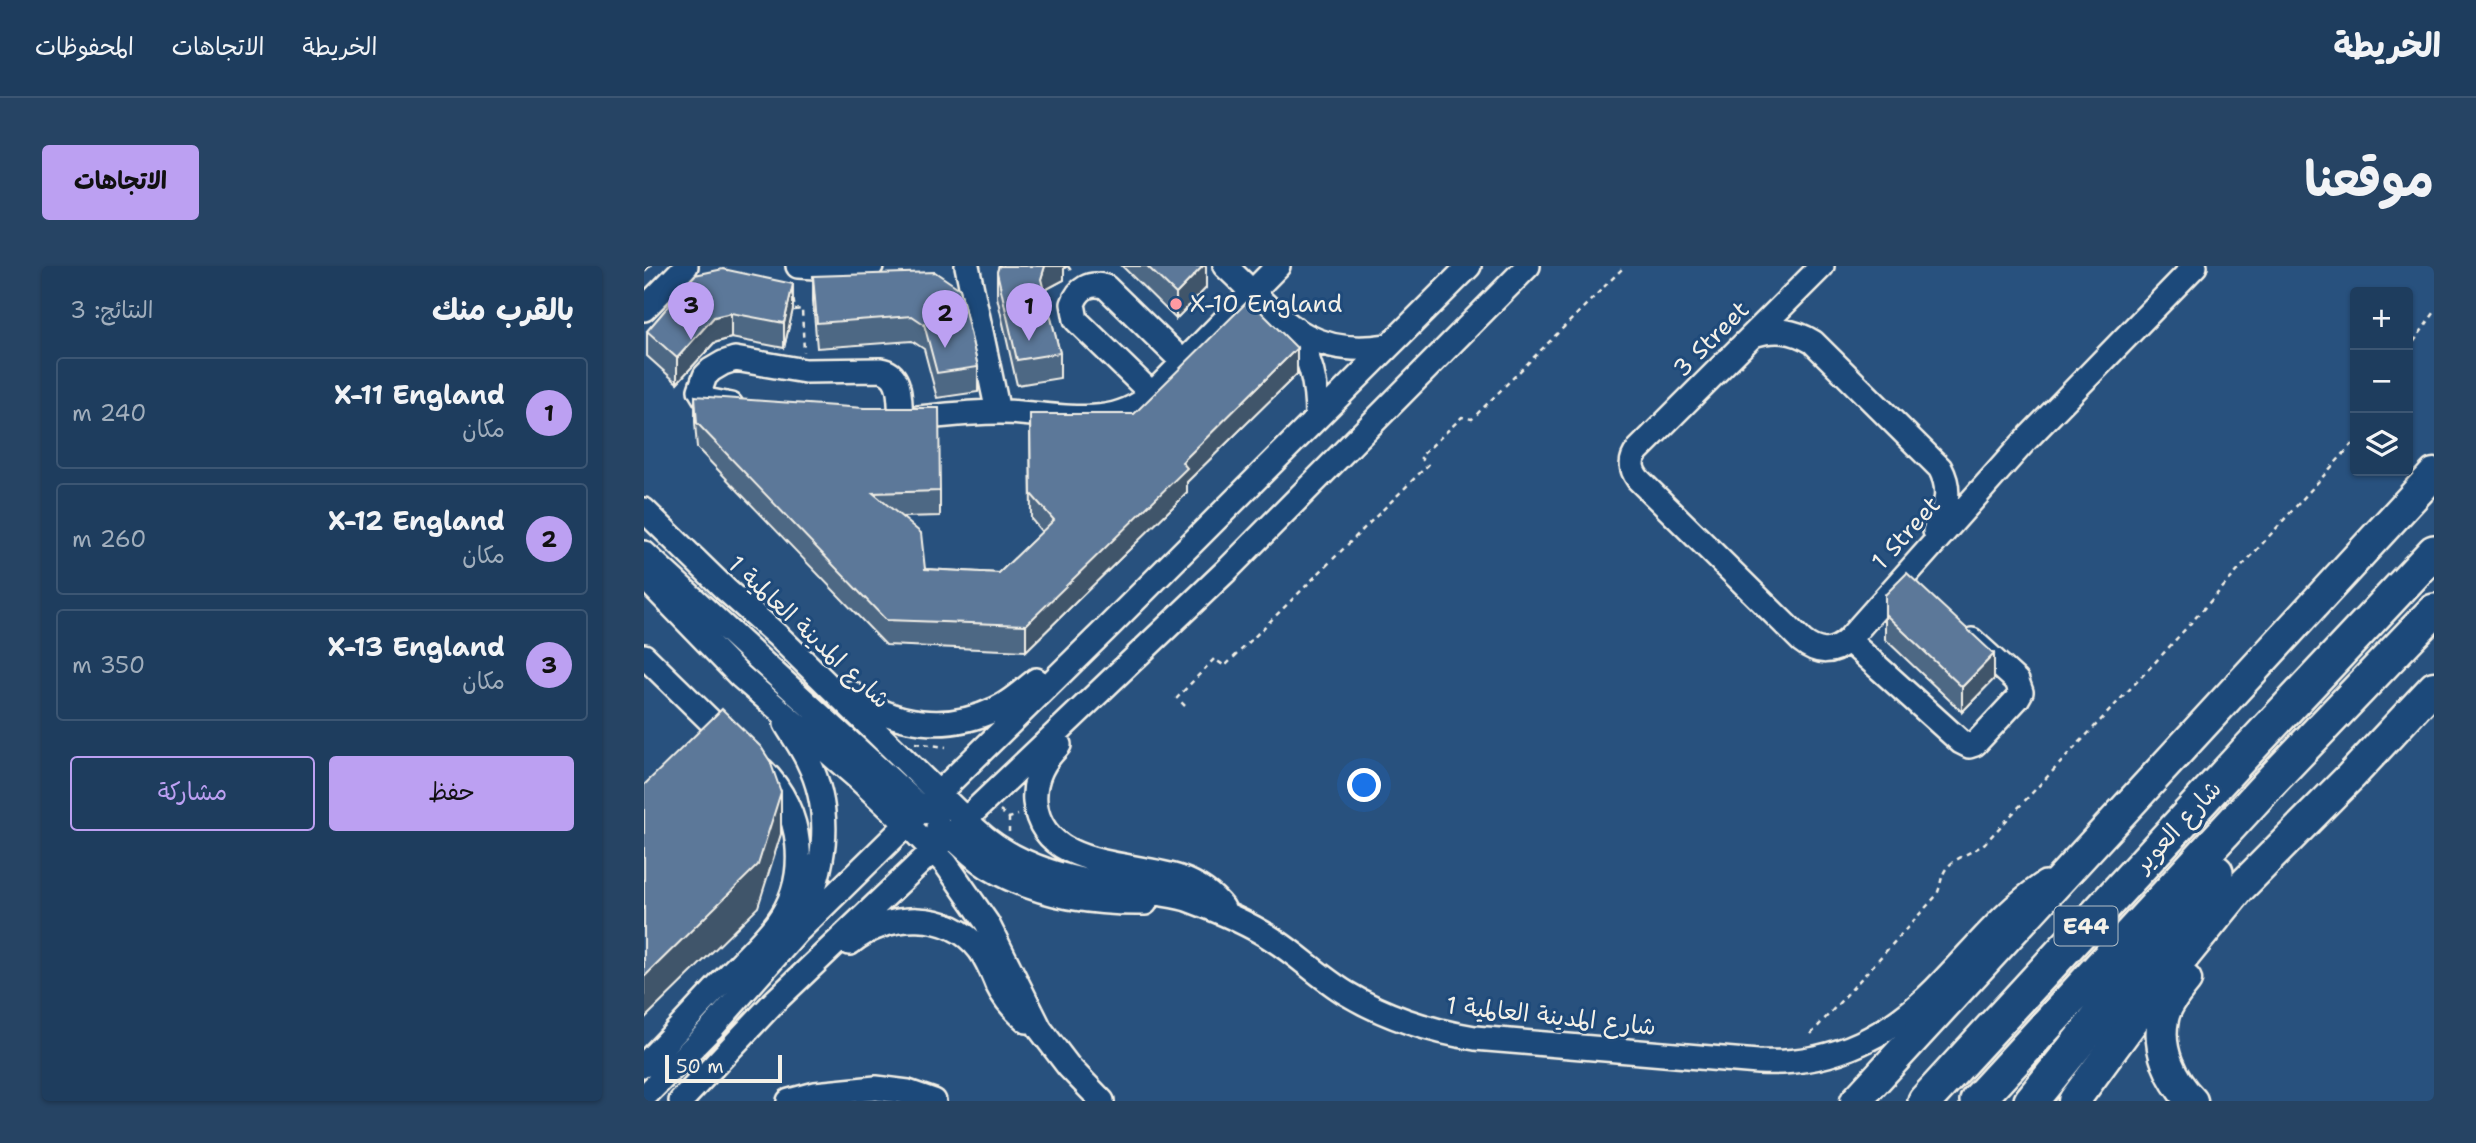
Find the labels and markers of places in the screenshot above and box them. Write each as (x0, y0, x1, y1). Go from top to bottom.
pin: 3 (668, 282, 714, 340)
pin: 1 (1006, 283, 1052, 341)
place label: X-10 England (1190, 288, 1342, 320)
pin: 2 (922, 290, 968, 348)
marker: X-10 England (1168, 296, 1184, 312)

